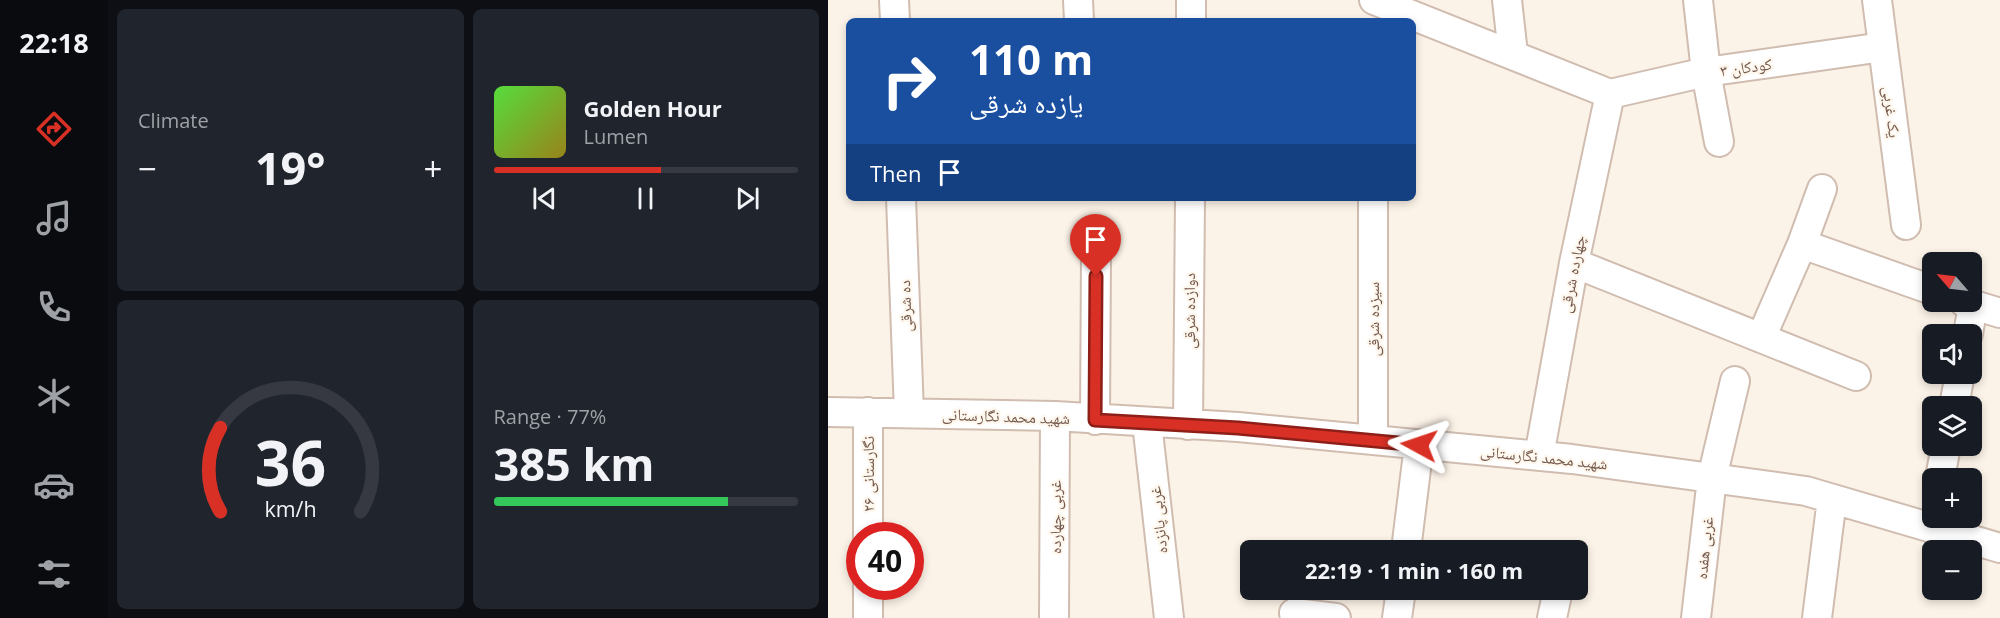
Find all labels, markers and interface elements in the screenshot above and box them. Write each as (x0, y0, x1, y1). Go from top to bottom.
text: 22:18 (19, 24, 89, 61)
text: 110 m (969, 30, 1093, 87)
icon: right (870, 42, 948, 120)
street label: کودکان ۳ (1719, 52, 1774, 82)
text: یازده شرقی (969, 84, 1083, 121)
street label: یک غربی (1878, 85, 1906, 139)
text: Golden Hour (584, 93, 722, 123)
text: Climate (138, 107, 209, 134)
icon: directions (33, 108, 75, 150)
text: Lumen (584, 123, 648, 150)
text: 19° (255, 137, 326, 198)
text: − (138, 146, 157, 191)
text: + (424, 146, 442, 191)
icon: arrive (933, 156, 966, 189)
text: Then (870, 158, 921, 188)
icon: previous (528, 182, 561, 215)
icon: pause (629, 182, 662, 215)
icon: next (731, 182, 764, 215)
icon: music (33, 197, 75, 239)
pin (1070, 214, 1121, 276)
icon: arrive (1079, 223, 1112, 256)
street label: چهارده شرقی (1554, 233, 1590, 315)
north arrow (1922, 252, 1982, 312)
map controls (1922, 252, 1982, 600)
street label: دوازده شرقی (1178, 273, 1200, 349)
street label: ده شرقی (893, 280, 917, 332)
street label: سیزده شرقی (1362, 282, 1384, 356)
icon: phone (33, 286, 75, 328)
button: sound (1922, 324, 1982, 384)
icon: climate (33, 375, 75, 417)
button: layers (1922, 396, 1982, 456)
text: Range · 77% (494, 403, 606, 430)
street label: شهید محمد نگارستانی (942, 403, 1070, 429)
position arrow (1387, 413, 1451, 477)
text: 36 (255, 419, 326, 504)
text: 385 km (494, 433, 654, 494)
street label: نگارستانی ۲۶ (857, 436, 879, 512)
street label: شهید محمد نگارستانی (1479, 439, 1609, 475)
icon: car (33, 464, 75, 506)
button: + (1922, 468, 1982, 528)
street label: غربی چهارده (1044, 480, 1066, 554)
street label: غربی پانزده (1144, 485, 1172, 555)
text: km/h (264, 494, 316, 523)
street label: غربی هفده (1690, 516, 1718, 580)
speed limit sign: 40 (846, 522, 924, 600)
button: − (1922, 540, 1982, 600)
icon: filters (33, 553, 75, 595)
text: 22:19 · 1 min · 160 m (1305, 555, 1523, 585)

